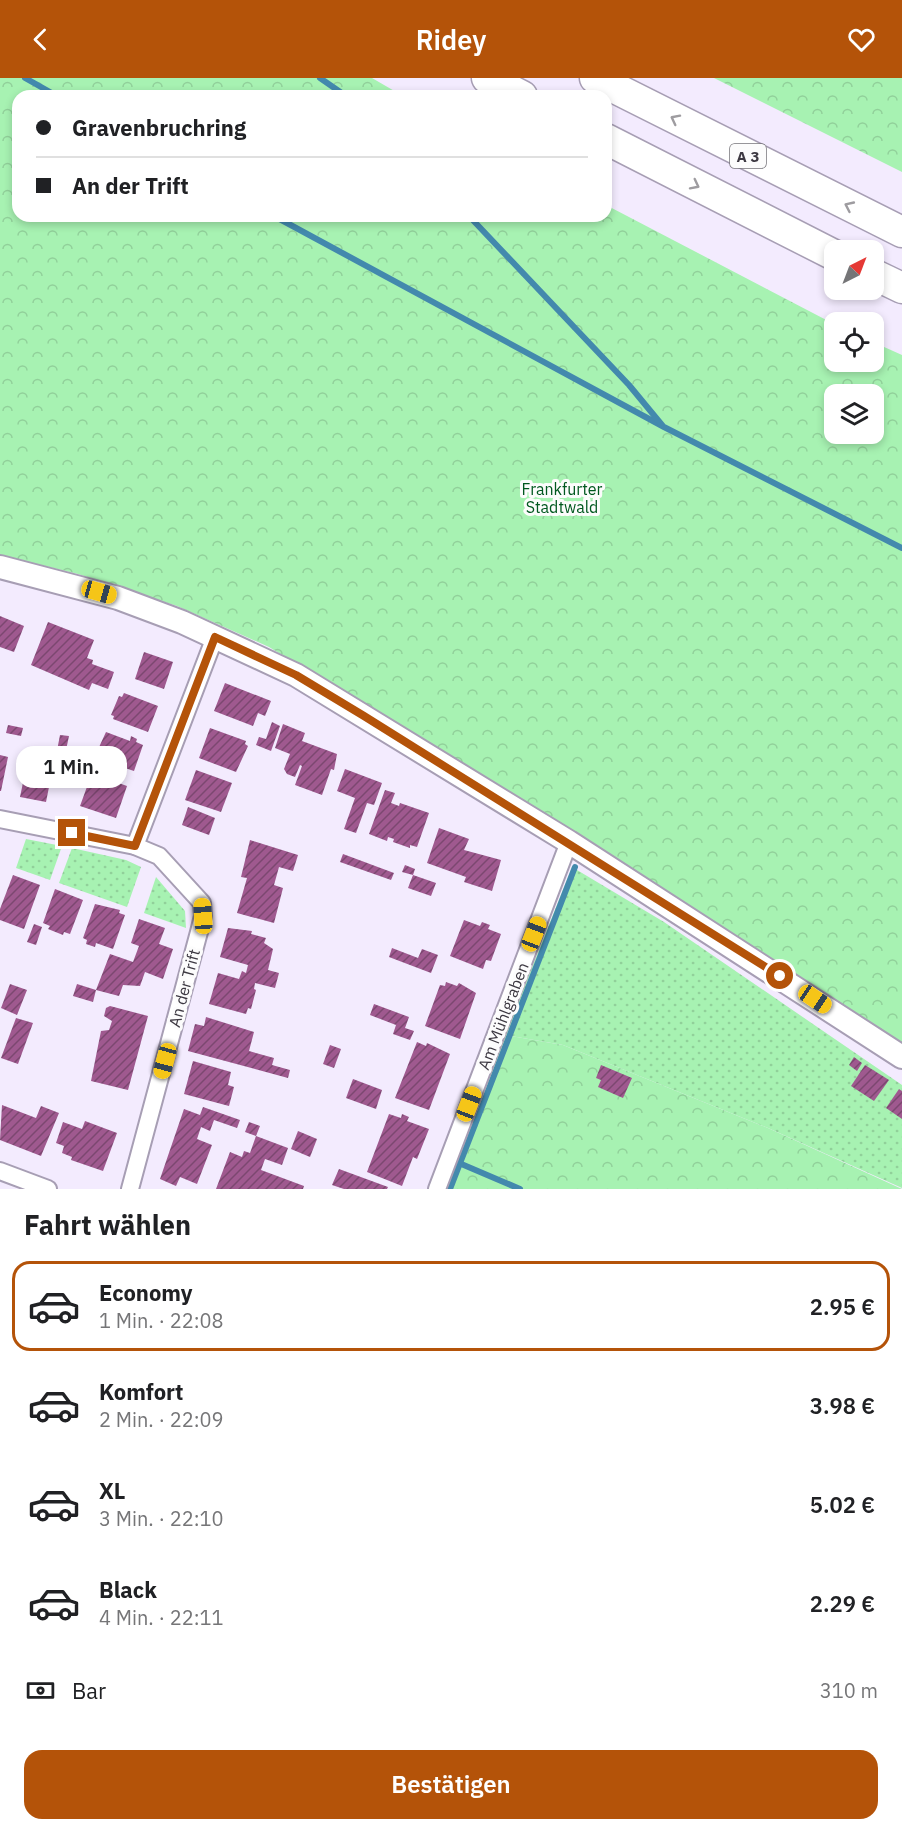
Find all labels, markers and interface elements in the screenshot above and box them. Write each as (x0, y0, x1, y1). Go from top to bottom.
text: Ridey (416, 22, 486, 57)
icon: back (24, 23, 57, 56)
icon: heart (845, 23, 878, 56)
text: Gravenbruchring (72, 113, 246, 142)
one-way arrow (670, 114, 681, 126)
road number: A 3 (730, 144, 766, 168)
text: An der Trift (72, 171, 189, 200)
one-way arrow (689, 178, 700, 190)
one-way arrow (845, 202, 856, 214)
north arrow (824, 240, 884, 300)
map controls (824, 240, 884, 444)
button: locate (824, 312, 884, 372)
button: layers (824, 384, 884, 444)
park label: Frankfurter Stadtwald (522, 479, 603, 517)
car (79, 578, 119, 606)
callout: 1 Min. (16, 746, 128, 788)
text: 1 Min. (43, 753, 100, 780)
route end (58, 819, 85, 846)
car (193, 897, 213, 935)
car (519, 914, 549, 954)
street label: An der Trift (164, 947, 204, 1029)
street label: Am Mühlgraben (473, 959, 533, 1073)
route start (766, 962, 793, 989)
car (795, 981, 835, 1017)
car (152, 1041, 178, 1081)
car (454, 1084, 484, 1124)
text: Fahrt wählen (24, 1207, 191, 1242)
text: Economy (99, 1278, 193, 1307)
icon: car (27, 1279, 81, 1333)
text: 2.95 € (810, 1292, 875, 1321)
text: 1 Min. · 22:08 (99, 1307, 224, 1334)
text: Komfort (99, 1377, 184, 1406)
icon: car (27, 1378, 81, 1432)
text: 3.98 € (810, 1391, 875, 1420)
text: 2 Min. · 22:09 (99, 1406, 224, 1433)
text: XL (99, 1476, 125, 1505)
icon: car (27, 1477, 81, 1531)
text: 5.02 € (810, 1490, 875, 1519)
text: 3 Min. · 22:10 (99, 1505, 224, 1532)
text: Black (99, 1575, 157, 1604)
icon: car (27, 1576, 81, 1630)
text: 2.29 € (810, 1589, 875, 1618)
text: 4 Min. · 22:11 (99, 1604, 224, 1631)
icon: cash (24, 1674, 57, 1707)
text: Bar (72, 1676, 106, 1705)
text: 310 m (820, 1677, 878, 1704)
button: Bestätigen (24, 1750, 878, 1819)

